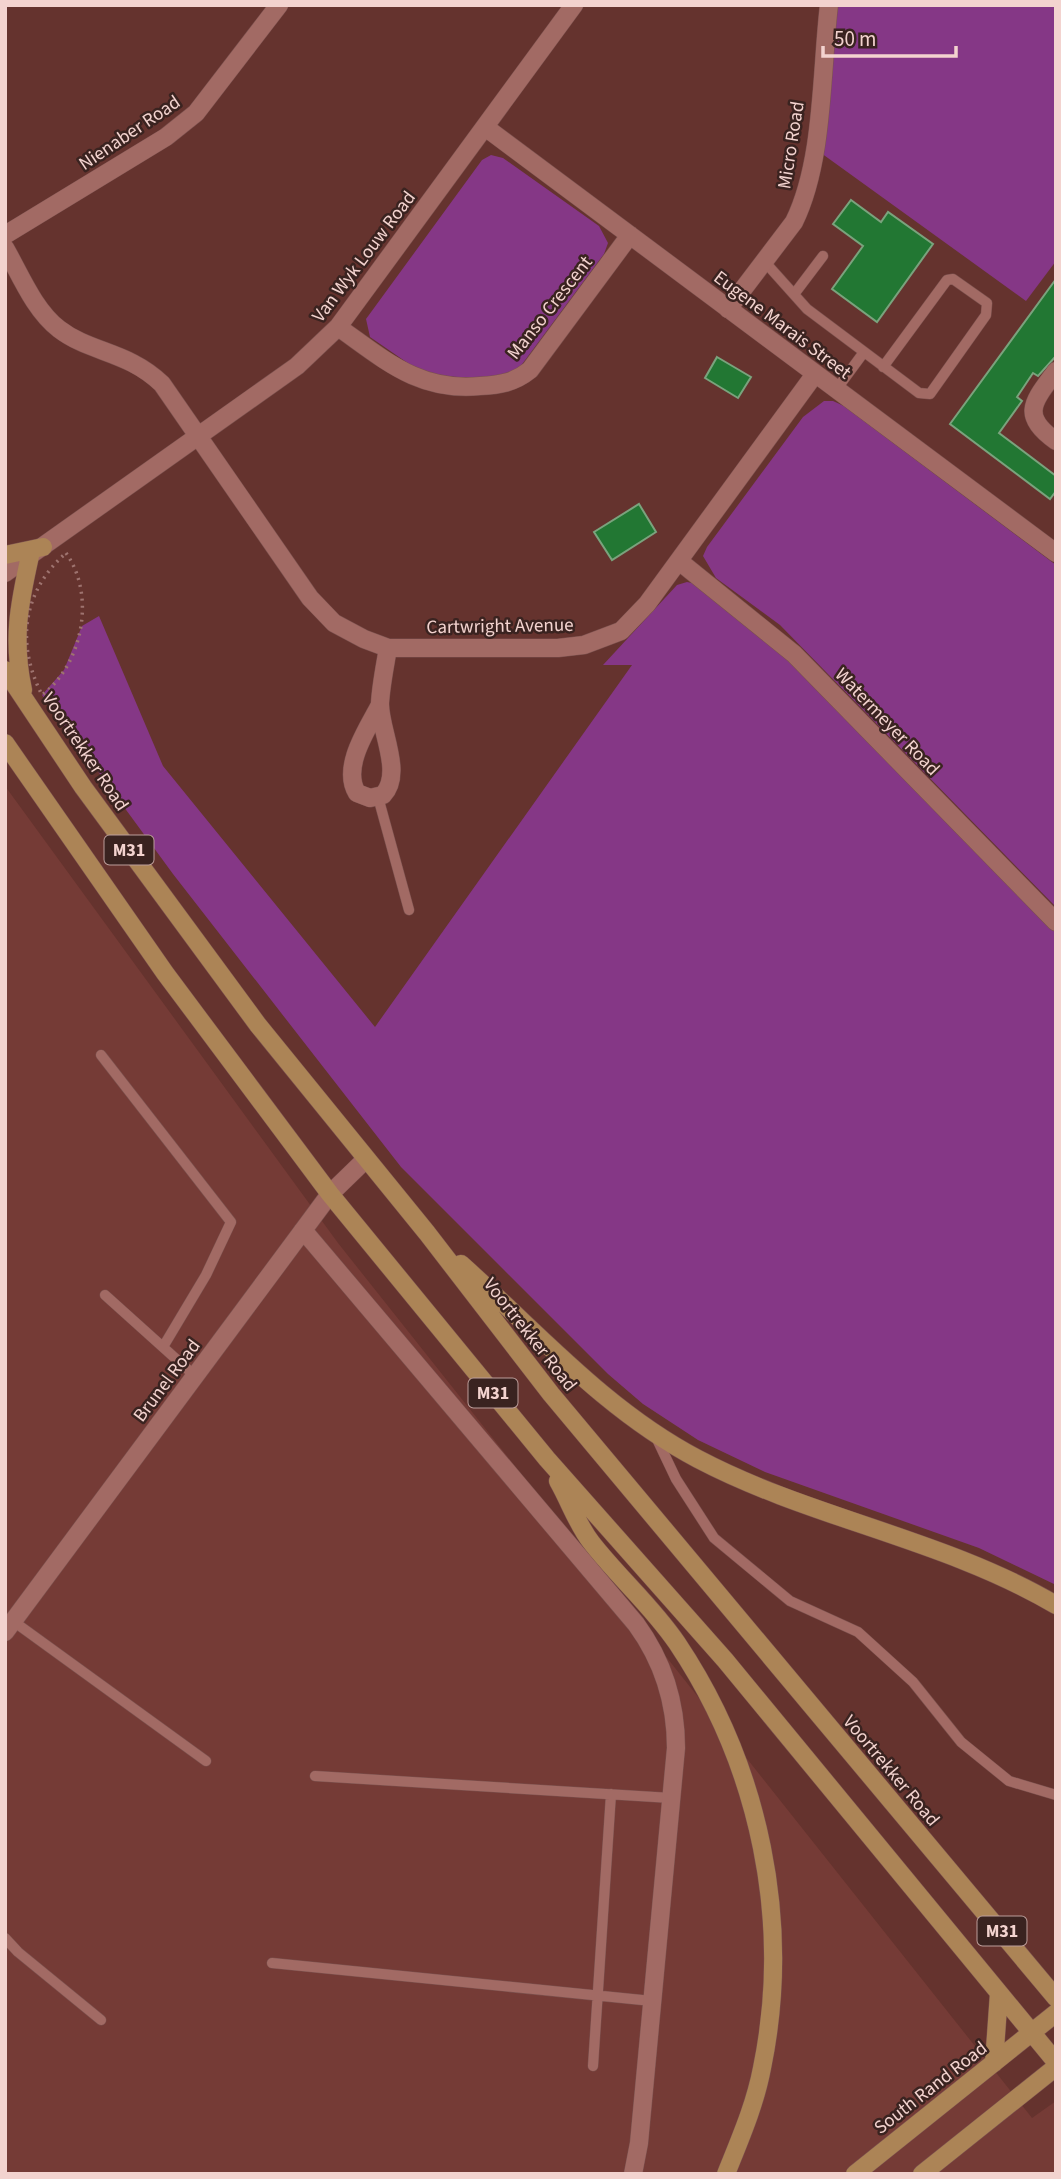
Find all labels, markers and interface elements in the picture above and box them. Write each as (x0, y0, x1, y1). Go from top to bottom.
scale bar (823, 14, 956, 58)
text: 50 m (834, 24, 876, 54)
street label: Nienaber Road (74, 89, 186, 177)
street label: Micro Road (771, 99, 812, 191)
street label: Van Wyk Louw Road (306, 186, 423, 328)
street label: Manso Crescent (501, 250, 600, 365)
street label: Eugene Marais Street (708, 265, 857, 386)
street label: Cartwright Avenue (426, 612, 574, 641)
street label: Watermeyer Road (828, 662, 946, 782)
street label: Voortrekker Road (35, 687, 135, 817)
road number: M31 (104, 836, 154, 864)
street label: Voortrekker Road (477, 1272, 583, 1398)
street label: Brunel Road (127, 1334, 207, 1428)
road number: M31 (468, 1378, 518, 1408)
street label: Voortrekker Road (836, 1709, 946, 1833)
road number: M31 (978, 1916, 1026, 1945)
street label: South Rand Road (869, 2035, 993, 2141)

